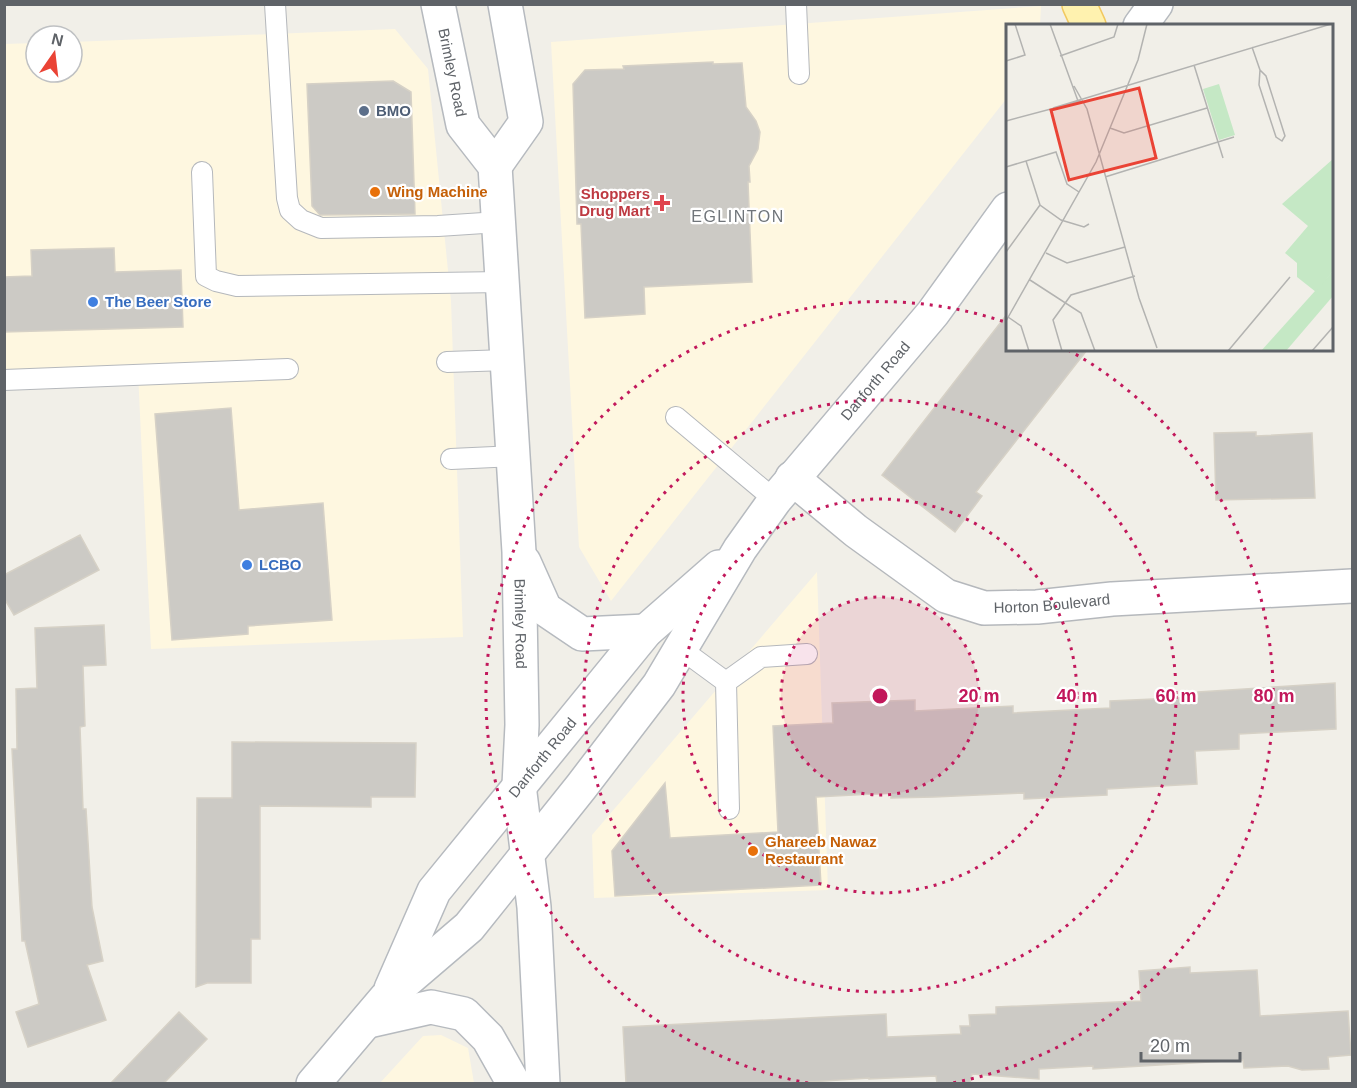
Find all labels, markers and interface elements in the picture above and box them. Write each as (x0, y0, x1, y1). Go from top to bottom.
north arrow (24, 24, 84, 84)
inset map (1006, 24, 1333, 351)
street label: Brimley Road (435, 27, 470, 118)
text: N (50, 30, 65, 50)
place label: BMO (376, 102, 411, 119)
marker: BMO (357, 104, 371, 118)
place label: Wing Machine (387, 183, 488, 200)
marker: Wing Machine (368, 185, 382, 199)
place label: Shoppers Drug Mart (579, 185, 650, 219)
marker: Shoppers Drug Mart (655, 196, 669, 210)
district label: EGLINTON (691, 208, 785, 225)
place label: The Beer Store (105, 293, 212, 310)
marker: The Beer Store (86, 295, 100, 309)
street label: Danforth Road (837, 338, 913, 423)
place label: LCBO (259, 556, 302, 573)
marker: LCBO (240, 558, 254, 572)
street label: Brimley Road (511, 578, 530, 669)
street label: Horton Boulevard (993, 590, 1111, 616)
centre of rings (870, 686, 890, 706)
text: 20 m (958, 686, 1000, 706)
text: 40 m (1056, 686, 1098, 706)
text: 60 m (1155, 686, 1197, 706)
text: 80 m (1253, 686, 1295, 706)
street label: Danforth Road (505, 714, 580, 801)
place label: Ghareeb Nawaz Restaurant (765, 833, 877, 867)
marker: Ghareeb Nawaz Restaurant (746, 844, 760, 858)
scale bar (1141, 1025, 1240, 1063)
text: 20 m (1150, 1036, 1190, 1056)

